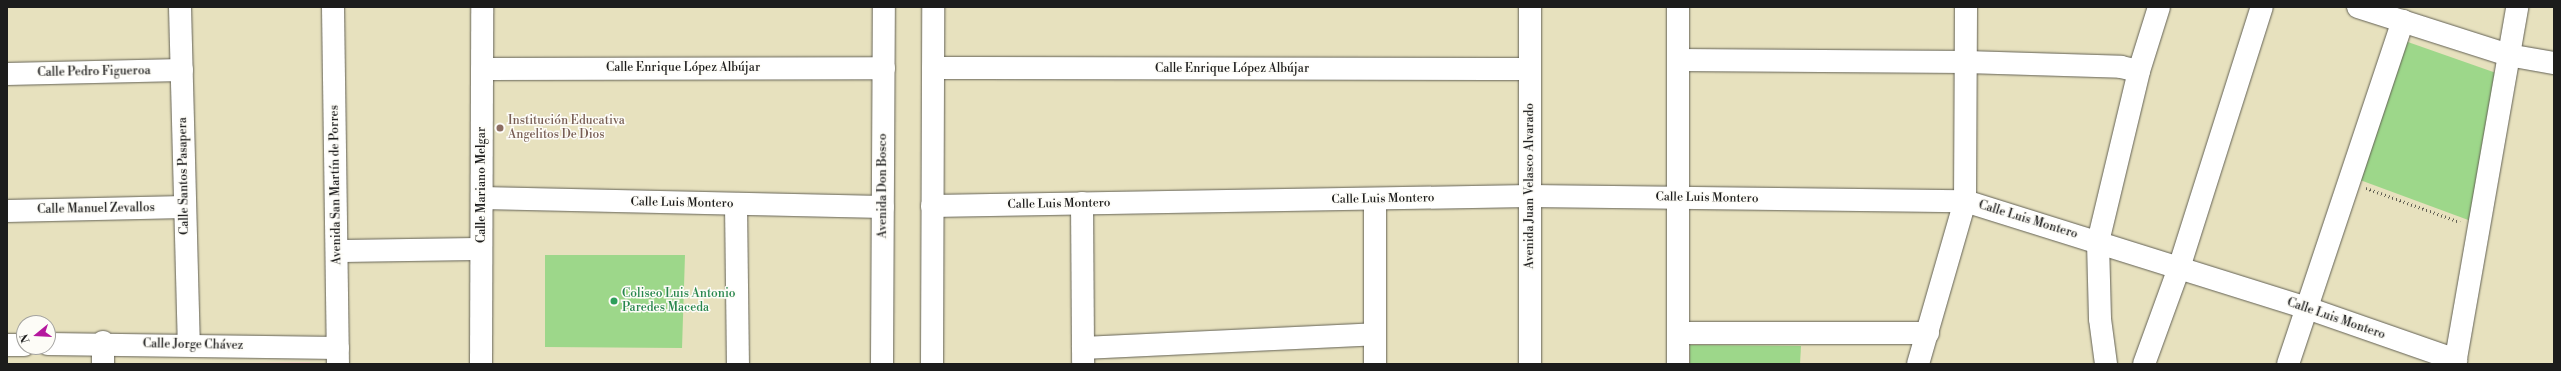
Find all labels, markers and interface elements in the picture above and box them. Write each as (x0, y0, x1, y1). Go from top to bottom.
street label: Calle Enrique López Albújar (606, 61, 760, 75)
street label: Calle Enrique López Albújar (1155, 62, 1309, 76)
street label: Calle Pedro Figueroa (37, 64, 151, 80)
street label: Avenida Juan Velasco Alvarado (1523, 103, 1537, 269)
street label: Avenida San Martín de Porres (327, 105, 345, 265)
place label: Institución Educativa Angelitos De Dios (508, 114, 625, 142)
street label: Calle Santos Pasapera (176, 117, 192, 235)
marker: Institución Educativa Angelitos De Dios (495, 123, 505, 133)
street label: Calle Mariano Melgar (475, 127, 489, 243)
street label: Avenida Don Bosco (876, 134, 890, 238)
street label: Calle Luis Montero (1655, 190, 1759, 206)
street label: Calle Luis Montero (1331, 191, 1435, 207)
street label: Calle Luis Montero (630, 195, 734, 211)
street label: Calle Luis Montero (1007, 196, 1111, 212)
street label: Calle Luis Montero (1977, 198, 2079, 242)
street label: Calle Manuel Zevallos (37, 201, 155, 217)
place label: Coliseo Luis Antonio Paredes Maceda (622, 287, 736, 315)
street label: Calle Luis Montero (2285, 295, 2387, 343)
marker: Coliseo Luis Antonio Paredes Maceda (609, 296, 619, 306)
north arrow (16, 315, 56, 355)
text: N (18, 332, 34, 345)
street label: Calle Jorge Chávez (143, 337, 243, 353)

